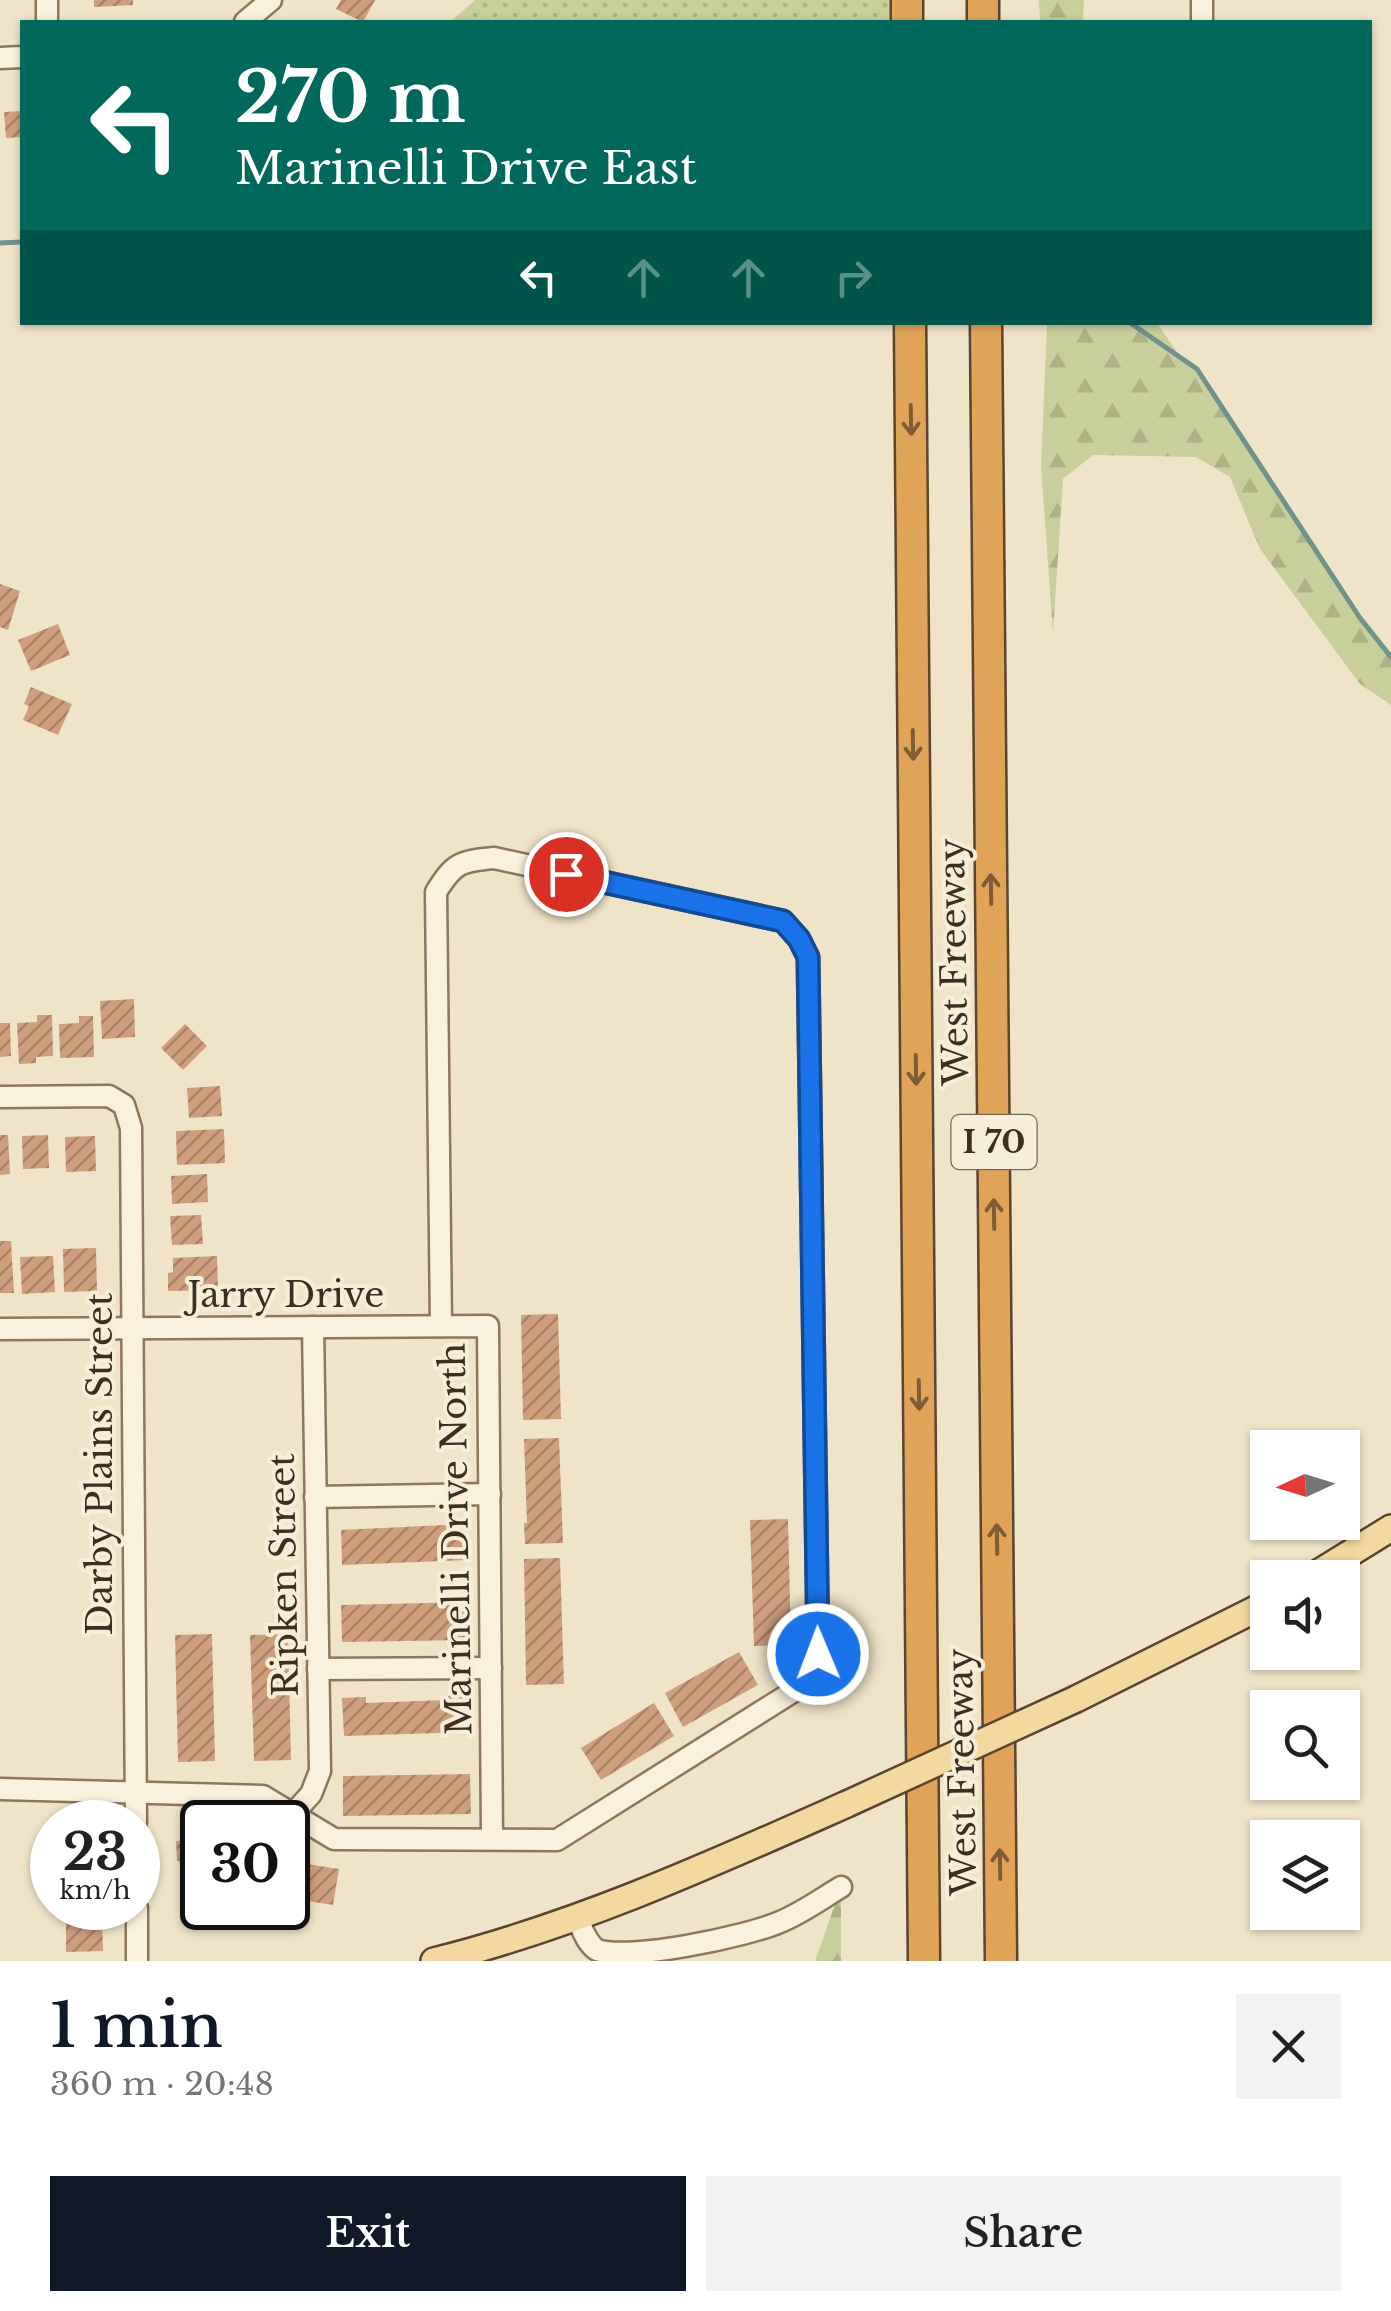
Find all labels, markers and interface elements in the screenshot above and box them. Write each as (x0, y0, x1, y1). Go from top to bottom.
text: 270 m (235, 54, 466, 141)
icon: left (70, 60, 200, 190)
text: Marinelli Drive East (235, 140, 697, 196)
icon: left (511, 250, 566, 305)
icon: ahead (616, 250, 671, 305)
icon: ahead (721, 250, 776, 305)
icon: right (826, 250, 881, 305)
one-way arrow (901, 403, 920, 435)
one-way arrow (904, 728, 923, 760)
pin (524, 832, 609, 917)
street label: West Freeway (930, 838, 977, 1087)
icon: arrive (539, 847, 594, 902)
one-way arrow (982, 873, 1000, 906)
one-way arrow (906, 1052, 926, 1085)
road number: I 70 (952, 1115, 1036, 1169)
one-way arrow (984, 1198, 1004, 1230)
street label: Jarry Drive (184, 1273, 384, 1316)
street label: Darby Plains Street (78, 1293, 121, 1635)
street label: Marinelli Drive North (431, 1342, 480, 1736)
one-way arrow (910, 1378, 928, 1410)
north arrow (1250, 1430, 1360, 1540)
map controls (1250, 1430, 1360, 1930)
street label: Ripken Street (260, 1453, 307, 1697)
one-way arrow (988, 1523, 1006, 1556)
button: sound (1250, 1560, 1360, 1670)
position arrow (766, 1602, 870, 1706)
street label: West Freeway (938, 1648, 985, 1897)
button: search (1250, 1690, 1360, 1800)
speed limit sign: 30 (180, 1800, 310, 1930)
button: layers (1250, 1820, 1360, 1930)
text: 23 (63, 1821, 127, 1884)
one-way arrow (990, 1848, 1010, 1880)
text: km/h (60, 1875, 130, 1906)
text: 1 min (50, 1989, 223, 2063)
button: close (1236, 1994, 1341, 2099)
text: 360 m · 20:48 (50, 2064, 274, 2104)
button: Exit (50, 2176, 686, 2291)
button: Share (706, 2176, 1341, 2291)

